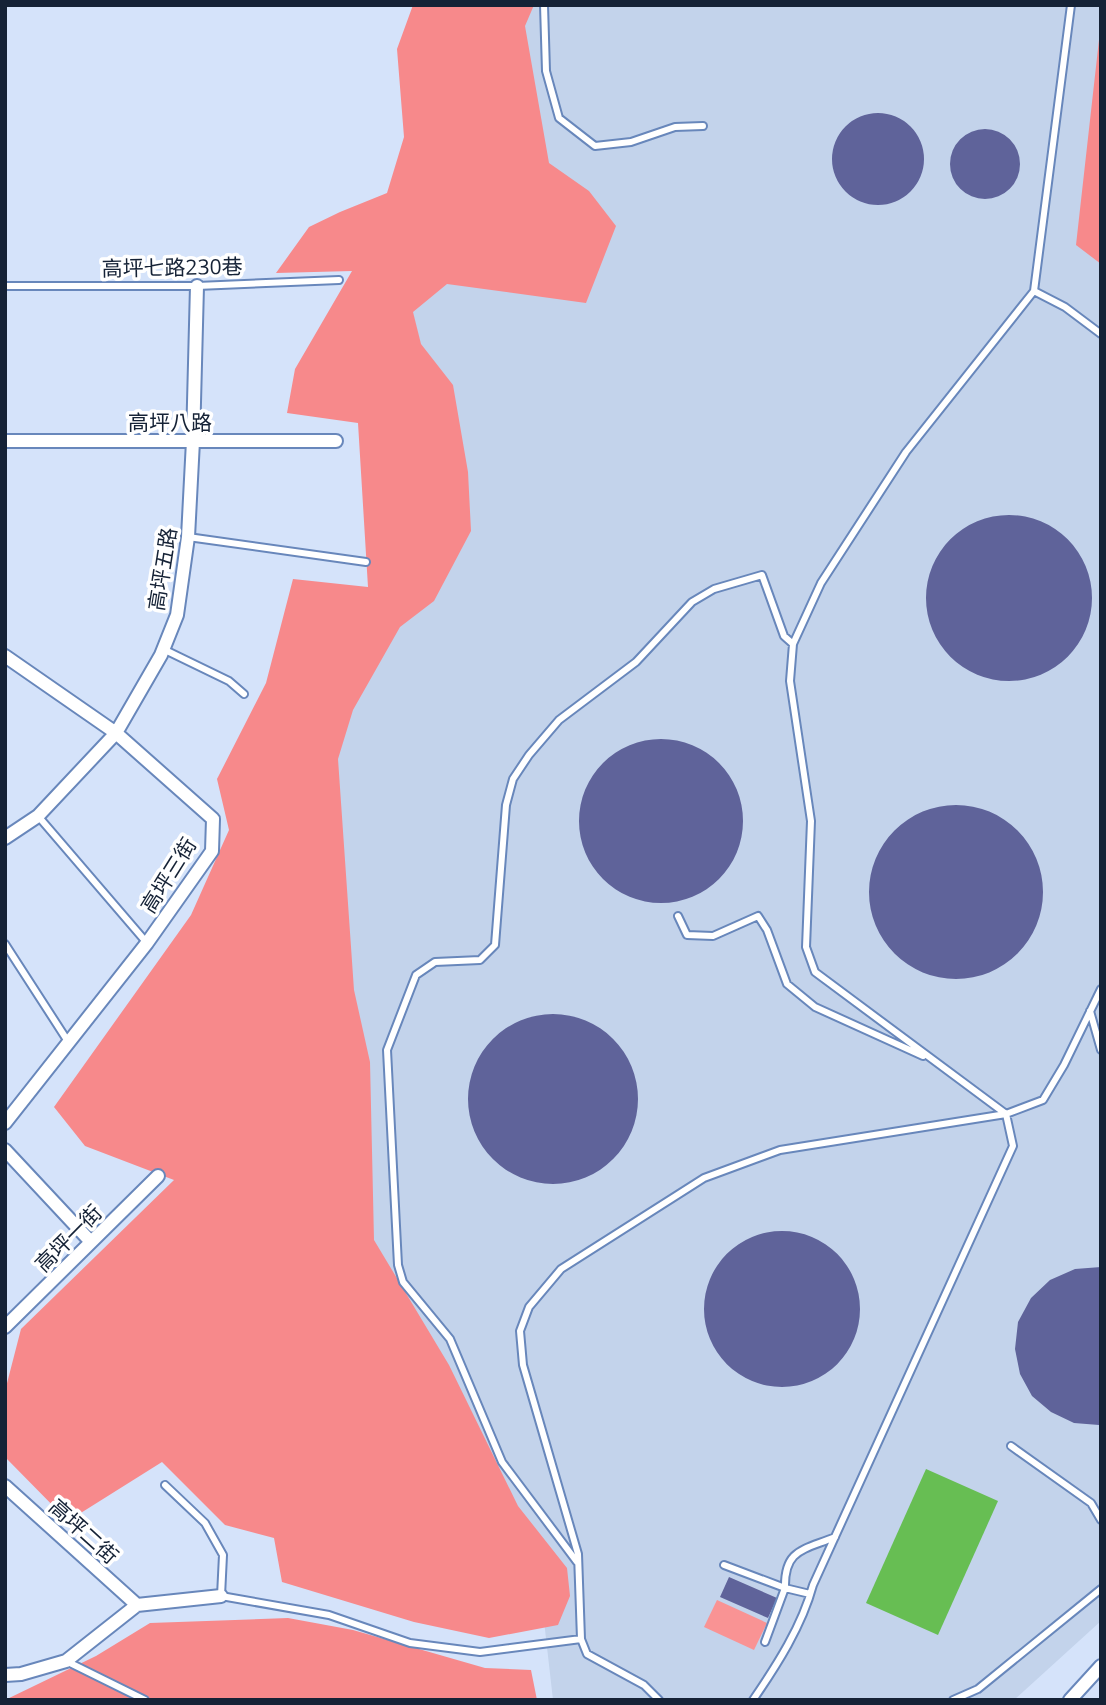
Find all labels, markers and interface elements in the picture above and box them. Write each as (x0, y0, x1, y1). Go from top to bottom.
street label: 高坪七路230巷 (101, 252, 243, 282)
street label: 高坪八路 (128, 408, 212, 436)
street label: 高坪五路 (142, 525, 182, 613)
street label: 高坪三街 (134, 832, 202, 918)
street label: 高坪一街 (28, 1198, 108, 1278)
street label: 高坪二街 (43, 1492, 125, 1570)

